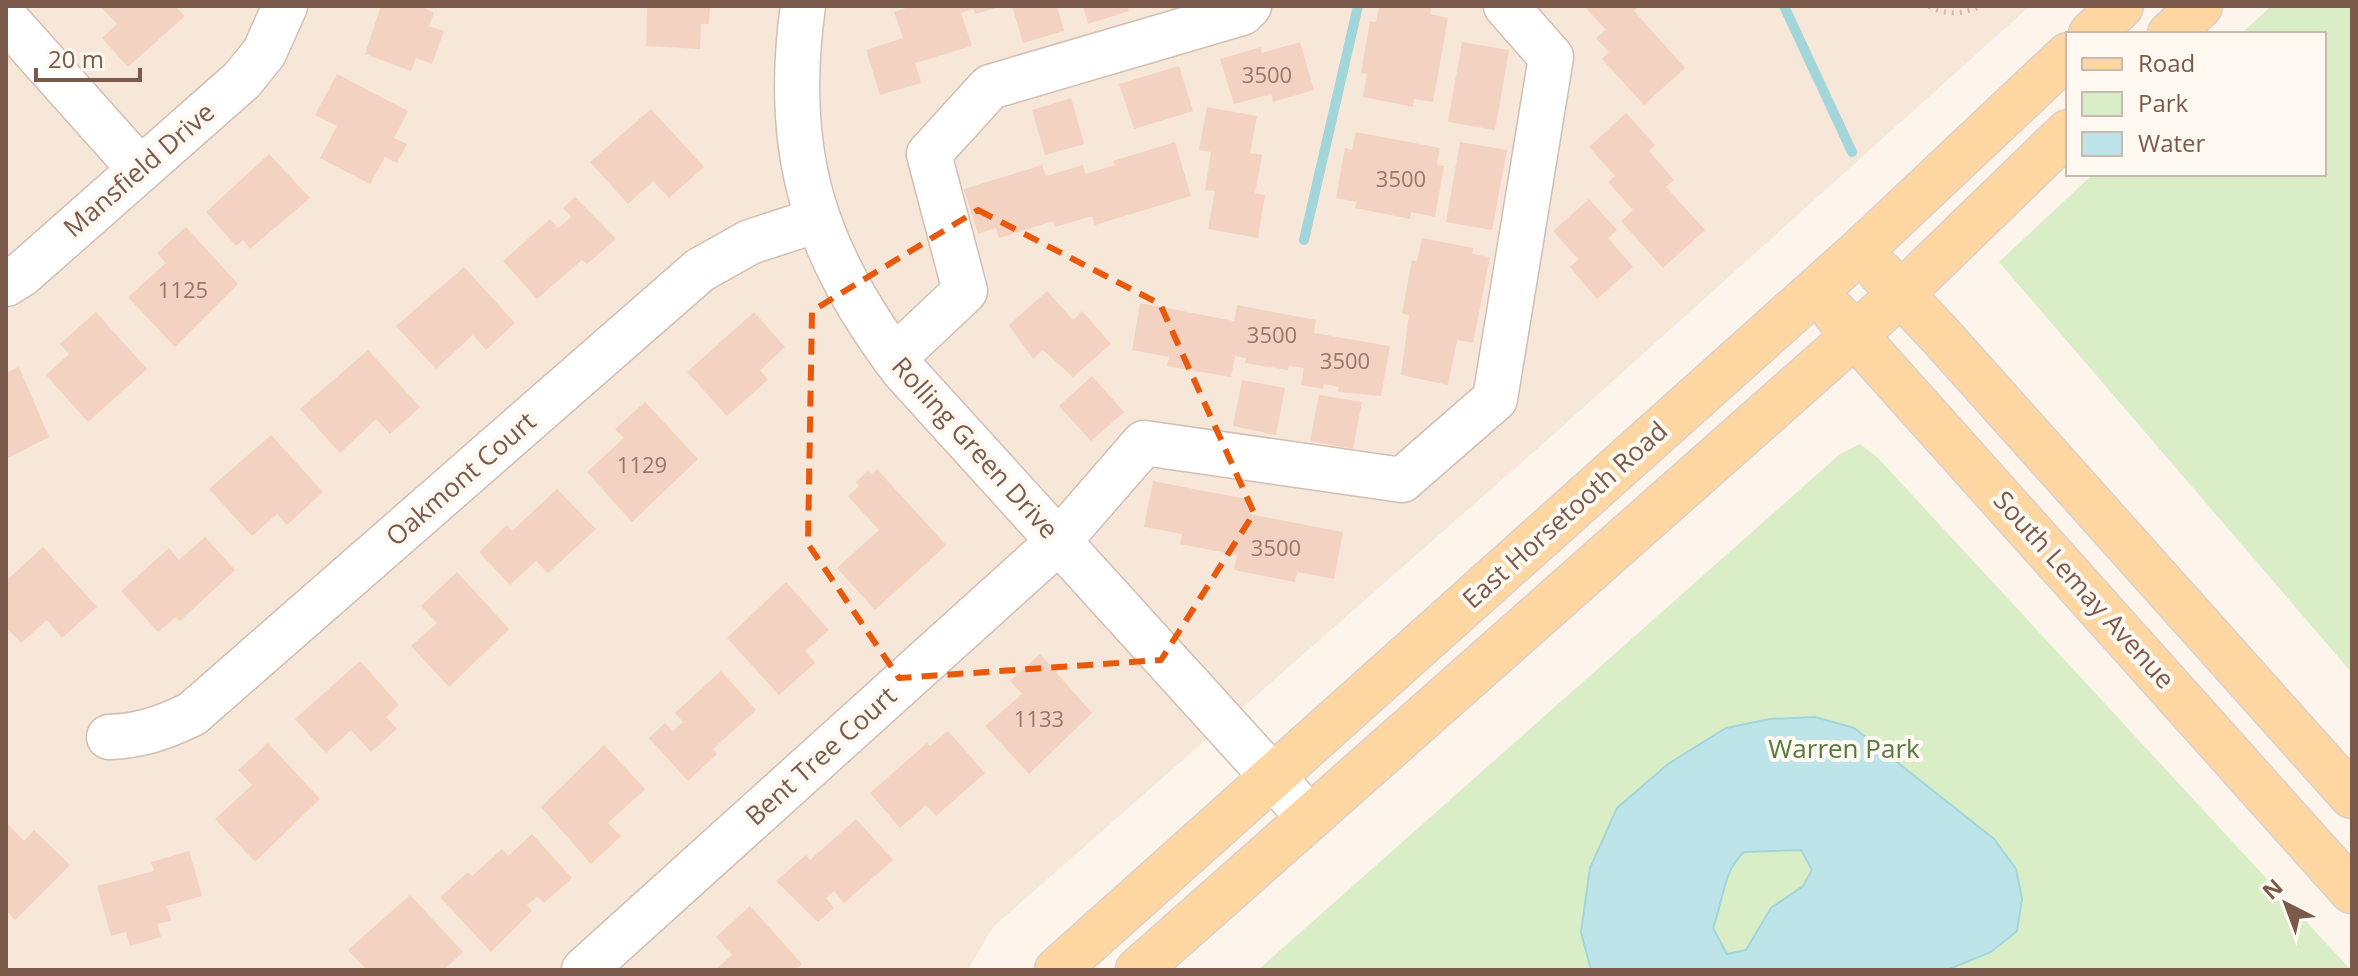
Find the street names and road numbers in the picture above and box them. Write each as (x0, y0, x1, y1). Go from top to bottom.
street label: Mansfield Drive (55, 94, 221, 245)
street label: Rolling Green Drive (884, 349, 1067, 546)
street label: Oakmont Court (378, 403, 543, 553)
street label: East Horsetooth Road (1454, 412, 1675, 616)
street label: South Lemay Avenue (1986, 483, 2183, 696)
street label: Bent Tree Court (737, 678, 904, 833)

